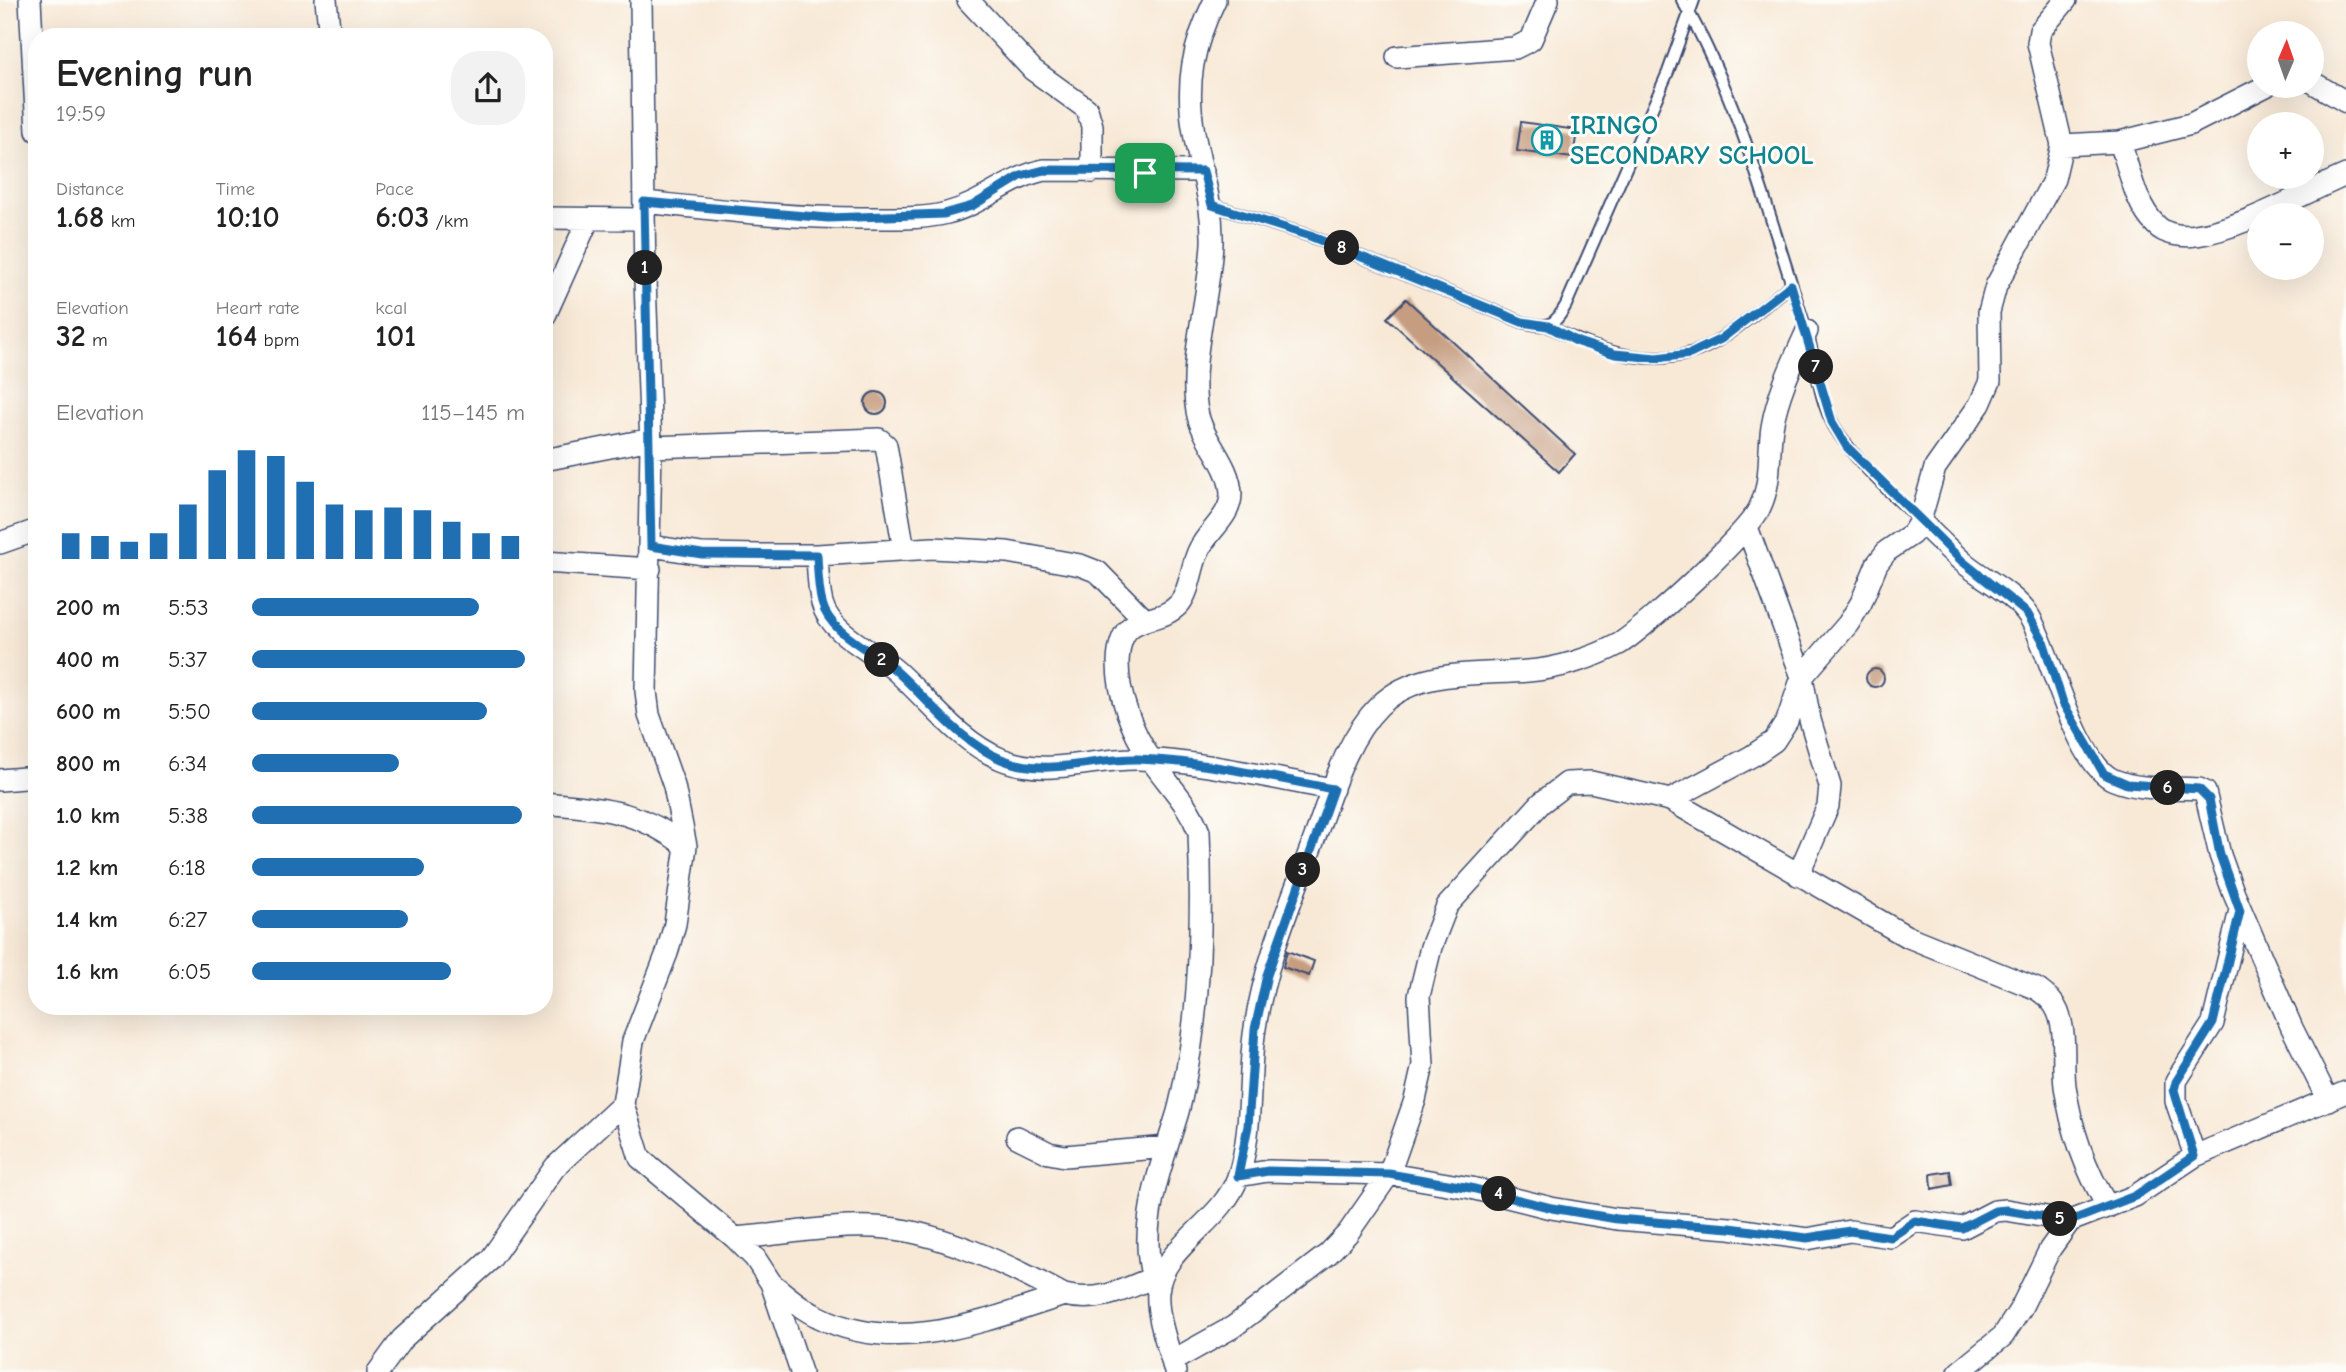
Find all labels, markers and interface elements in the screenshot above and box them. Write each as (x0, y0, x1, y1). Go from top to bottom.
north arrow (2247, 21, 2324, 98)
map controls (2247, 21, 2324, 280)
button: share (451, 51, 525, 125)
text: Evening run (56, 52, 253, 96)
text: 19:59 (56, 100, 106, 127)
place label: IRINGO SECONDARY SCHOOL (1570, 111, 1814, 171)
button: + (2247, 112, 2324, 189)
building icon: IRINGO SECONDARY SCHOOL (1530, 123, 1564, 157)
pin (1115, 143, 1175, 203)
icon: arrive (1126, 154, 1164, 192)
text: Distance (56, 178, 124, 200)
text: Time (216, 178, 255, 200)
text: Pace (375, 178, 414, 200)
text: 1.68 (56, 200, 104, 235)
text: 10:10 (216, 200, 280, 235)
text: 6:03 (375, 200, 429, 235)
button: − (2247, 203, 2324, 280)
text: km (104, 210, 136, 232)
text: /km (429, 210, 469, 232)
pin: 8 (1324, 230, 1360, 266)
text: 8 (1337, 236, 1346, 258)
pin: 1 (628, 250, 662, 286)
text: 1 (641, 256, 648, 278)
text: Elevation (56, 297, 129, 319)
text: Heart rate (216, 297, 299, 319)
text: kcal (375, 297, 407, 319)
text: 32 (56, 319, 86, 354)
text: 164 (216, 319, 257, 354)
text: 101 (375, 319, 416, 354)
text: m (86, 329, 108, 351)
text: bpm (257, 329, 300, 351)
pin: 7 (1798, 350, 1834, 384)
text: 7 (1811, 355, 1820, 377)
text: Elevation (56, 399, 144, 426)
text: 115–145 m (421, 399, 525, 426)
text: 200 m (56, 594, 120, 621)
text: 5:53 (168, 594, 209, 621)
pin: 2 (864, 642, 900, 678)
text: 400 m (56, 646, 120, 673)
text: 5:37 (168, 646, 207, 673)
text: 2 (877, 648, 886, 670)
text: 600 m (56, 698, 121, 725)
text: 5:50 (168, 698, 211, 725)
text: 800 m (56, 750, 121, 777)
text: 6:34 (168, 750, 207, 777)
pin: 6 (2150, 770, 2186, 806)
text: 6 (2163, 776, 2172, 798)
text: 1.0 km (56, 802, 120, 829)
text: 5:38 (168, 802, 208, 829)
pin: 3 (1286, 852, 1320, 888)
text: 1.2 km (56, 854, 118, 881)
text: 6:18 (168, 854, 206, 881)
text: 3 (1298, 858, 1307, 880)
text: 1.4 km (56, 906, 118, 933)
text: 6:27 (168, 906, 208, 933)
text: 1.6 km (56, 958, 119, 985)
text: 6:05 (168, 958, 211, 985)
pin: 4 (1482, 1176, 1516, 1212)
text: 4 (1494, 1182, 1503, 1204)
pin: 5 (2042, 1202, 2078, 1236)
text: 5 (2054, 1207, 2065, 1229)

